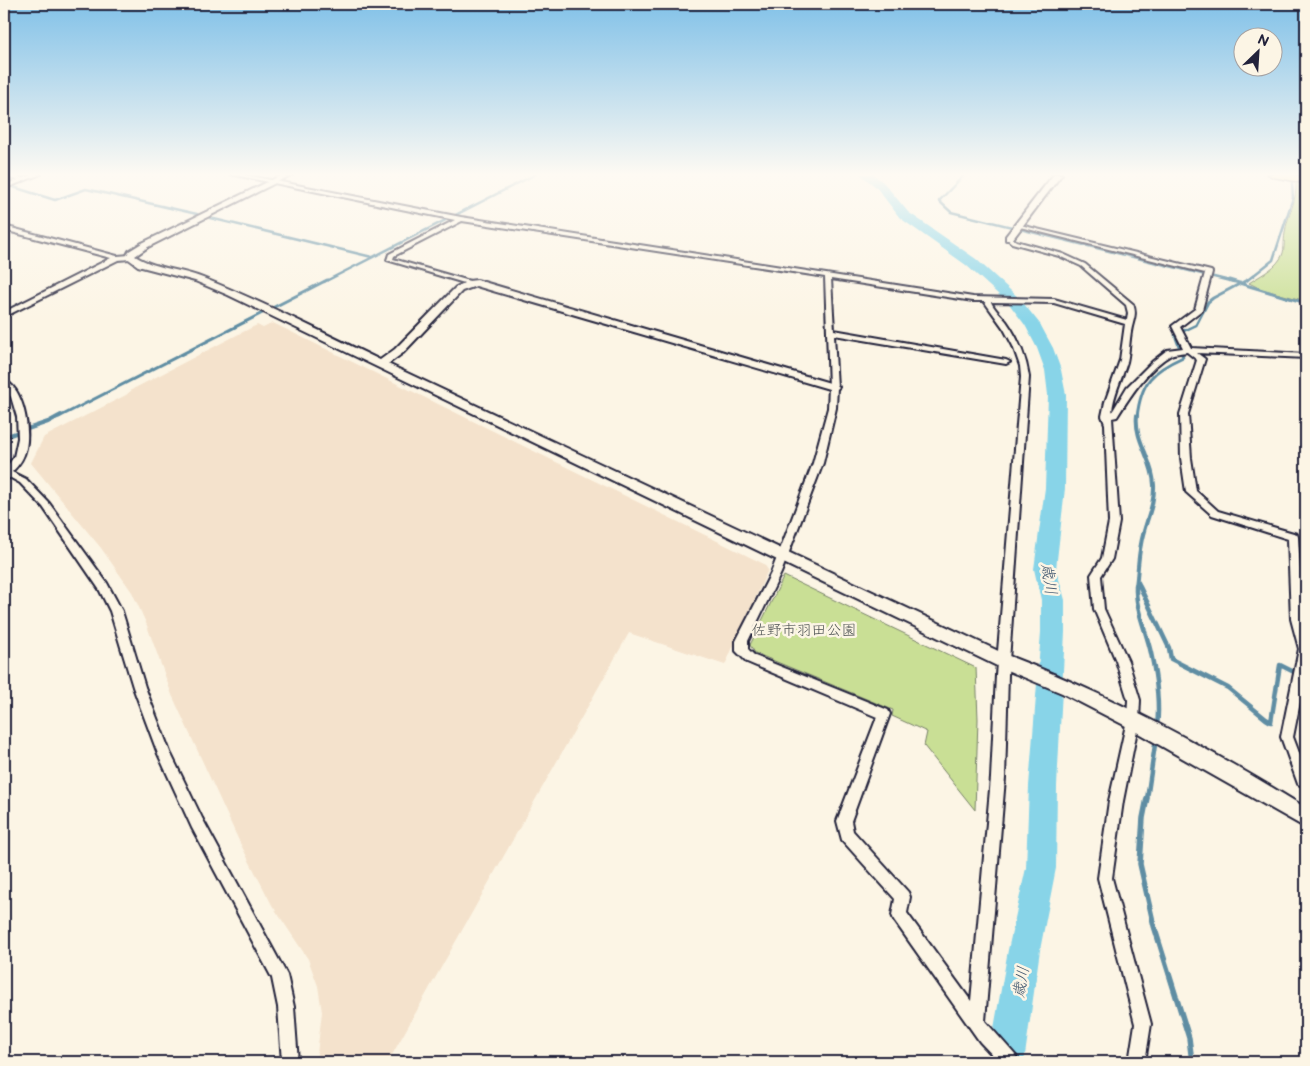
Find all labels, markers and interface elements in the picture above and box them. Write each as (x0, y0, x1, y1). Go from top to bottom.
north arrow (1232, 28, 1282, 78)
text: N (1255, 31, 1272, 51)
water label: 歳川 (1037, 562, 1060, 596)
park label: 佐野市羽田公園 (751, 621, 857, 640)
water label: 歳川 (1009, 965, 1034, 1000)

